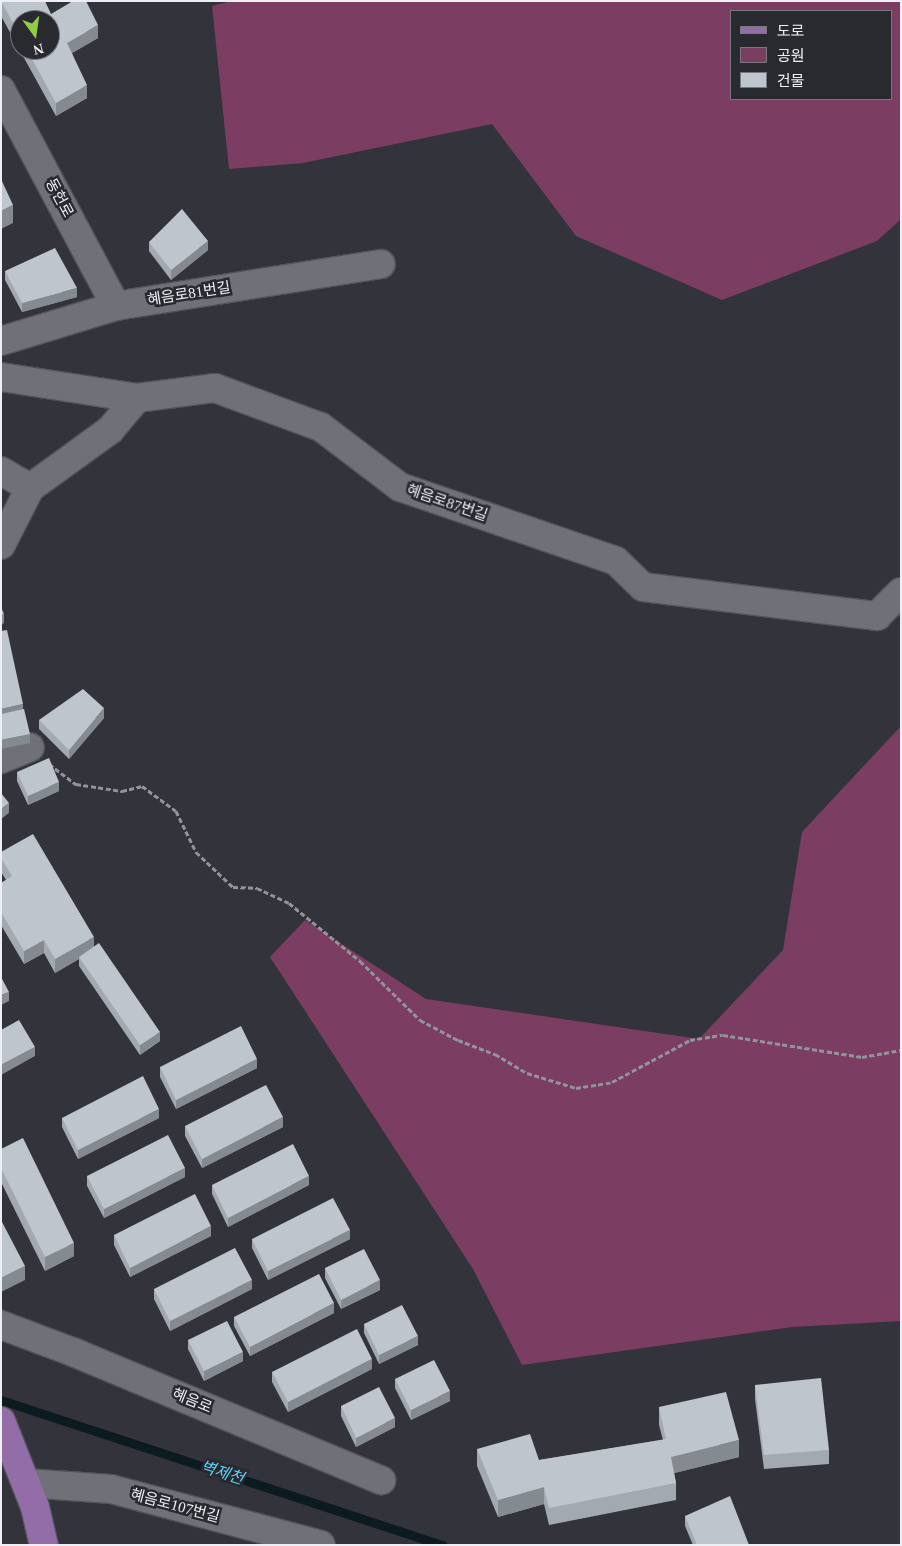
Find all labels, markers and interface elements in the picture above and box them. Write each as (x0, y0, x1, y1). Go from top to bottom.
north arrow (10, 10, 60, 60)
legend (730, 10, 892, 100)
text: 도로 (777, 23, 805, 39)
text: N (32, 41, 45, 58)
text: 공원 (777, 48, 805, 64)
text: 건물 (777, 73, 805, 89)
street label: 동헌로 (41, 175, 77, 221)
street label: 혜음로81번길 (146, 279, 232, 309)
street label: 혜음로87번길 (404, 481, 490, 525)
street label: 혜음로 (169, 1385, 215, 1417)
water label: 벽제천 (198, 1457, 246, 1489)
street label: 혜음로107번길 (128, 1485, 222, 1527)

